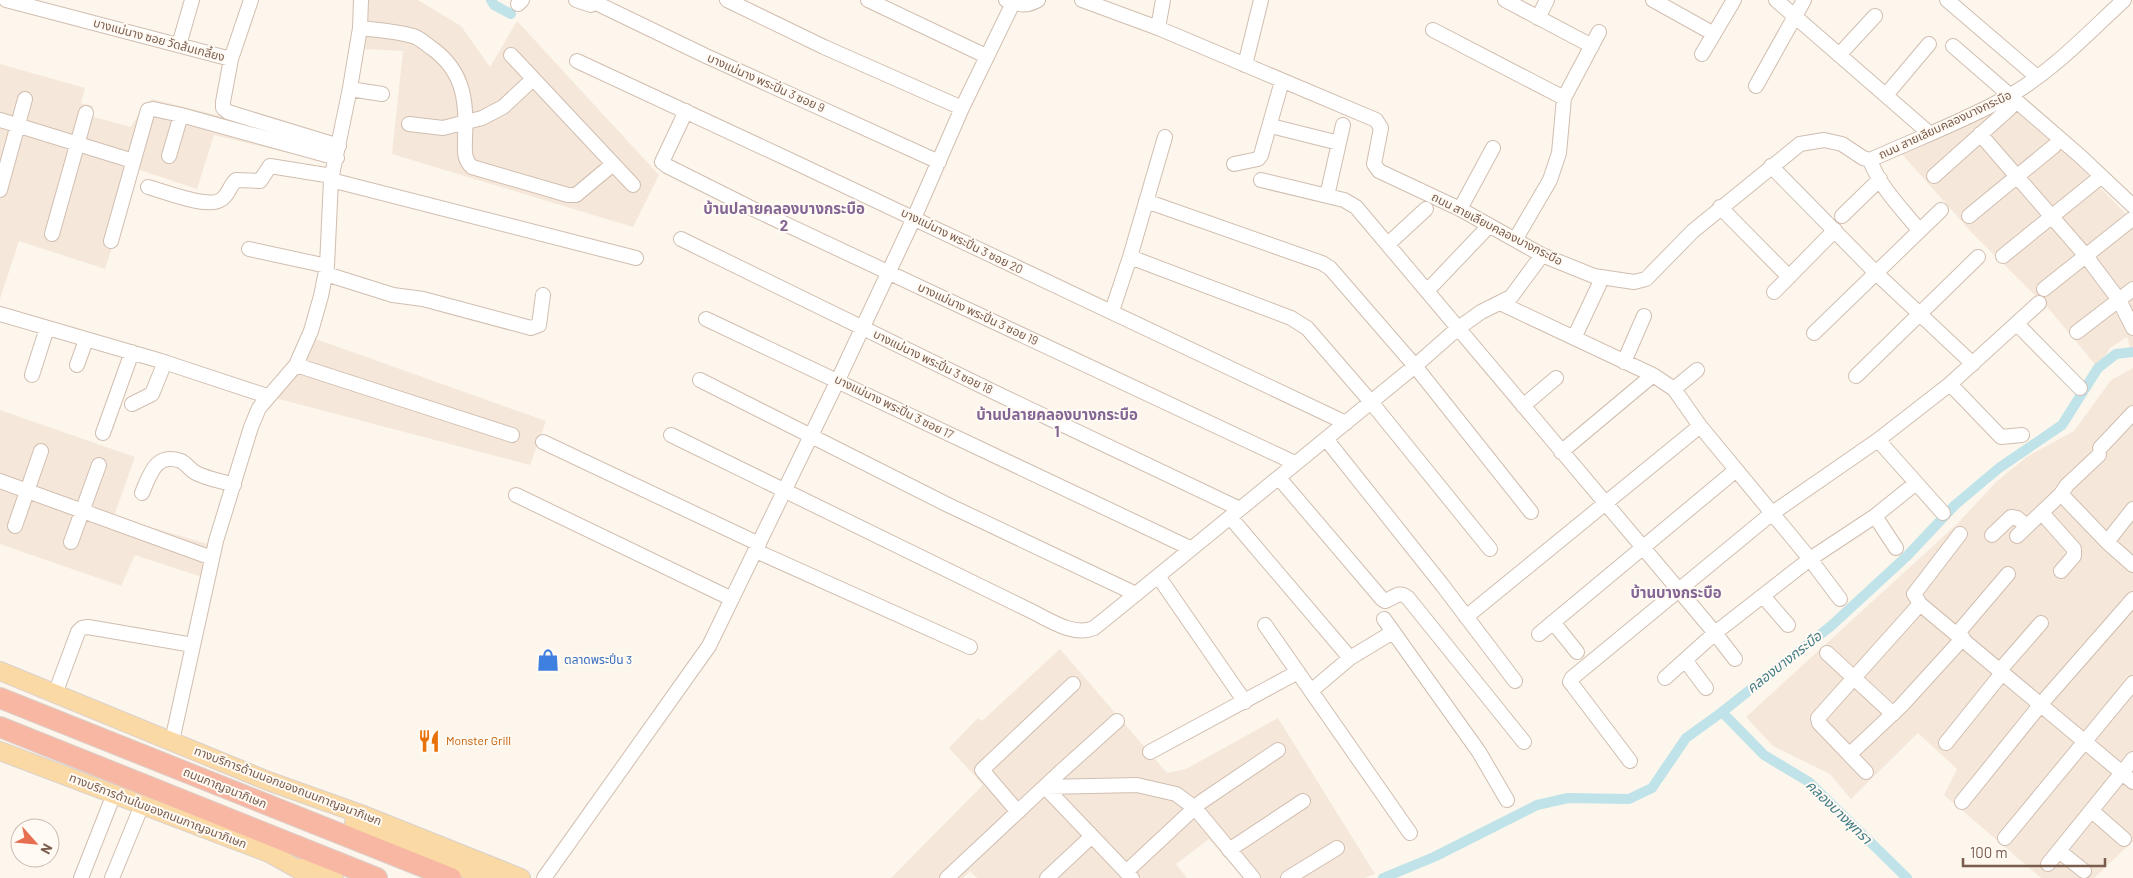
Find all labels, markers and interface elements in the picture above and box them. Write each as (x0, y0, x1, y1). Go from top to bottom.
street label: บางแม่นาง ซอย วัดส้มเกลี้ยง (92, 14, 227, 63)
street label: บางแม่นาง พระปิ่น 3 ซอย 9 (706, 50, 827, 114)
street label: ถนน สายเลียบคลองบางกระบือ (1876, 87, 2013, 161)
street label: ถนน สายเลียบคลองบางกระบือ (1430, 189, 1565, 267)
district label: บ้านปลายคลองบางกระบือ 2 (703, 199, 865, 234)
street label: บางแม่นาง พระปิ่น 3 ซอย 20 (899, 204, 1026, 276)
street label: บางแม่นาง พระปิ่น 3 ซอย 19 (916, 279, 1041, 347)
street label: บางแม่นาง พระปิ่น 3 ซอย 18 (871, 326, 996, 396)
street label: บางแม่นาง พระปิ่น 3 ซอย 17 (833, 371, 957, 441)
district label: บ้านปลายคลองบางกระบือ 1 (976, 405, 1138, 440)
district label: บ้านบางกระบือ (1630, 583, 1722, 601)
water label: คลองบางกระบือ (1743, 627, 1825, 696)
shop icon: ตลาดพระปิ่น 3 (535, 647, 561, 673)
place label: ตลาดพระปิ่น 3 (564, 652, 632, 666)
restaurant icon: Monster Grill (416, 728, 442, 754)
place label: Monster Grill (446, 733, 511, 747)
street label: ทางบริการด้านนอกของถนนกาญจนาภิเษก (192, 744, 384, 828)
street label: ถนนกาญจนาภิเษก (181, 765, 269, 811)
street label: ทางบริการด้านในของถนนกาญจนาภิเษก (68, 770, 249, 850)
water label: คลองบางพุทรา (1802, 776, 1877, 849)
north arrow (10, 818, 60, 868)
scale bar (1963, 836, 2106, 868)
text: N (37, 841, 57, 857)
text: 100 m (1970, 843, 2008, 861)

